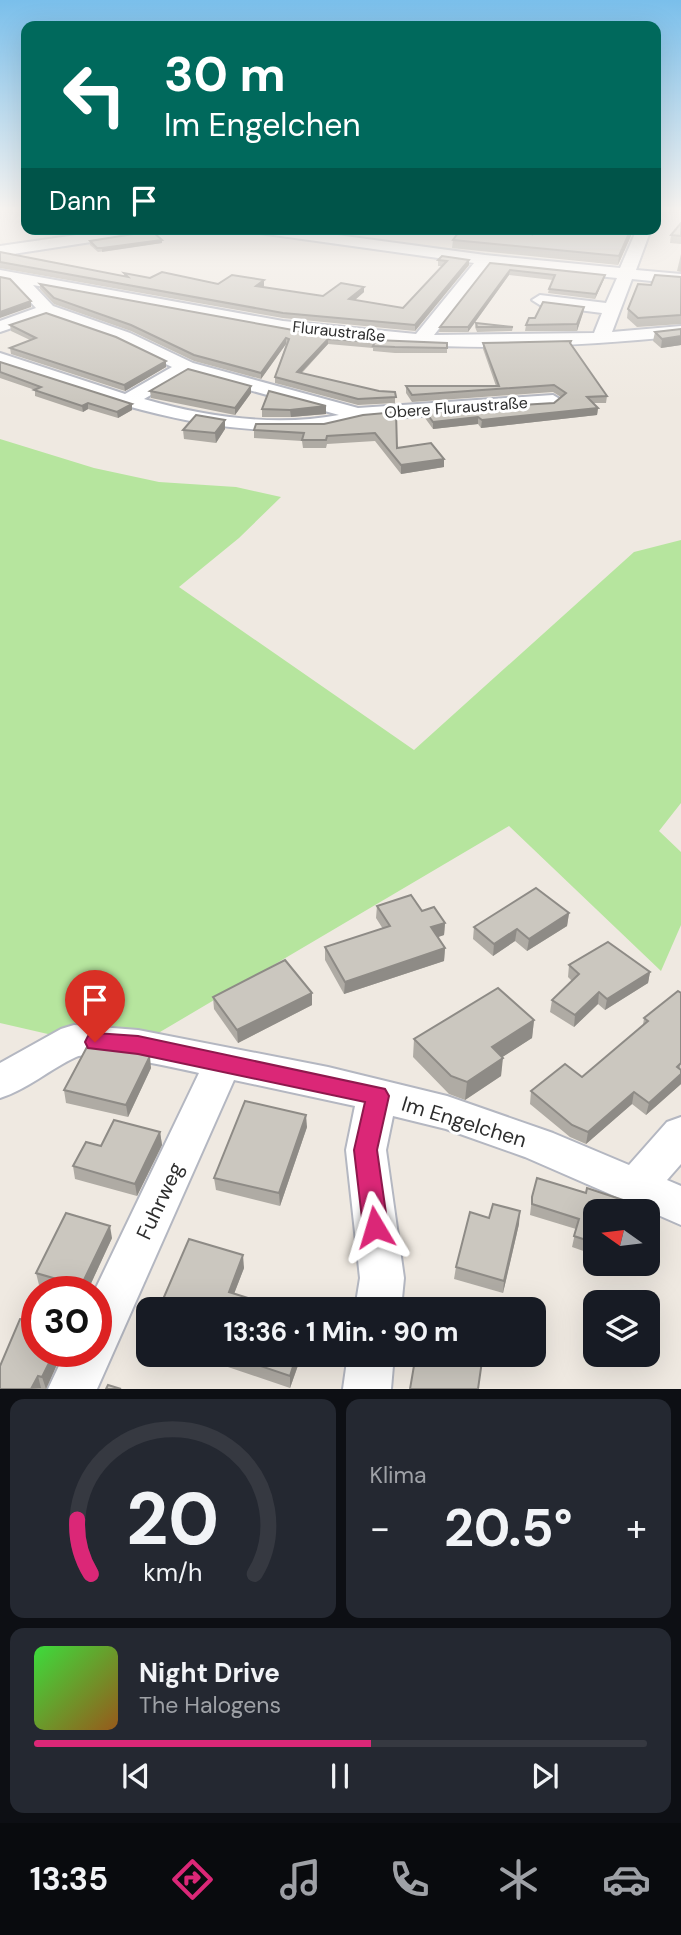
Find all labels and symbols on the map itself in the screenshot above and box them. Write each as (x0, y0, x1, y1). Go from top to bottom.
street label: Fluraustraße (292, 316, 386, 347)
street label: Obere Fluraustraße (384, 392, 528, 423)
pin (65, 970, 125, 1042)
street label: Im Engelchen (398, 1090, 530, 1154)
street label: Fuhrweg (130, 1158, 190, 1244)
position arrow (338, 1190, 412, 1264)
north arrow (583, 1199, 660, 1276)
speed limit sign: 30 (21, 1276, 112, 1367)

